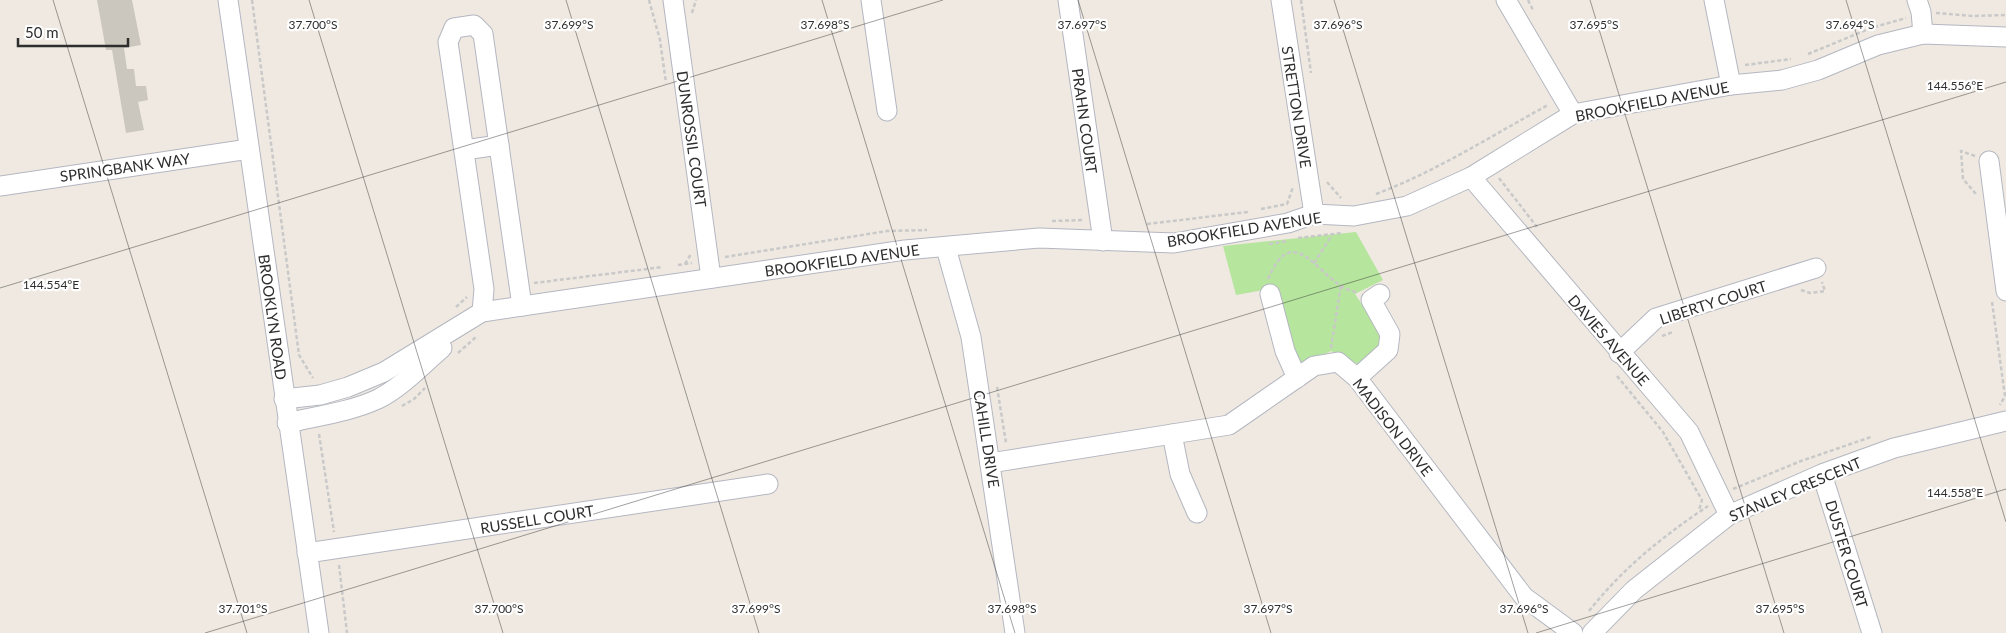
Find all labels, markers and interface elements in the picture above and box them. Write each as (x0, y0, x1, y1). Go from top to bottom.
scale bar (18, 15, 128, 47)
text: 37.700°S (288, 17, 338, 32)
text: 37.699°S (544, 17, 594, 32)
text: 37.698°S (800, 17, 850, 32)
text: 37.697°S (1057, 17, 1107, 32)
text: 37.696°S (1313, 17, 1363, 32)
text: 37.695°S (1569, 17, 1619, 32)
text: 37.694°S (1825, 17, 1875, 32)
text: 50 m (25, 23, 59, 41)
street label: STRETTON DRIVE (1278, 45, 1316, 169)
street label: PRAHN COURT (1069, 67, 1101, 175)
street label: DUNROSSIL COURT (674, 70, 711, 208)
street label: BROOKFIELD AVENUE (1574, 77, 1730, 125)
text: 144.556°E (1927, 78, 1983, 93)
street label: SPRINGBANK WAY (59, 149, 192, 185)
street label: BROOKFIELD AVENUE (1166, 208, 1322, 250)
street label: BROOKFIELD AVENUE (763, 240, 921, 280)
street label: BROOKLYN ROAD (255, 253, 291, 381)
street label: LIBERTY COURT (1657, 276, 1769, 328)
text: 144.554°E (23, 277, 79, 292)
street label: DAVIES AVENUE (1565, 291, 1653, 389)
street label: MADISON DRIVE (1349, 375, 1437, 479)
street label: CAHILL DRIVE (970, 389, 1004, 489)
street label: STANLEY CRESCENT (1726, 453, 1864, 525)
text: 144.558°E (1927, 485, 1983, 500)
street label: DUSTER COURT (1822, 498, 1872, 610)
street label: RUSSELL COURT (479, 501, 595, 537)
text: 37.701°S (218, 601, 268, 616)
text: 37.700°S (474, 601, 524, 616)
text: 37.699°S (731, 601, 781, 616)
text: 37.698°S (987, 601, 1037, 616)
text: 37.697°S (1243, 601, 1293, 616)
text: 37.696°S (1499, 601, 1549, 616)
text: 37.695°S (1755, 601, 1805, 616)

